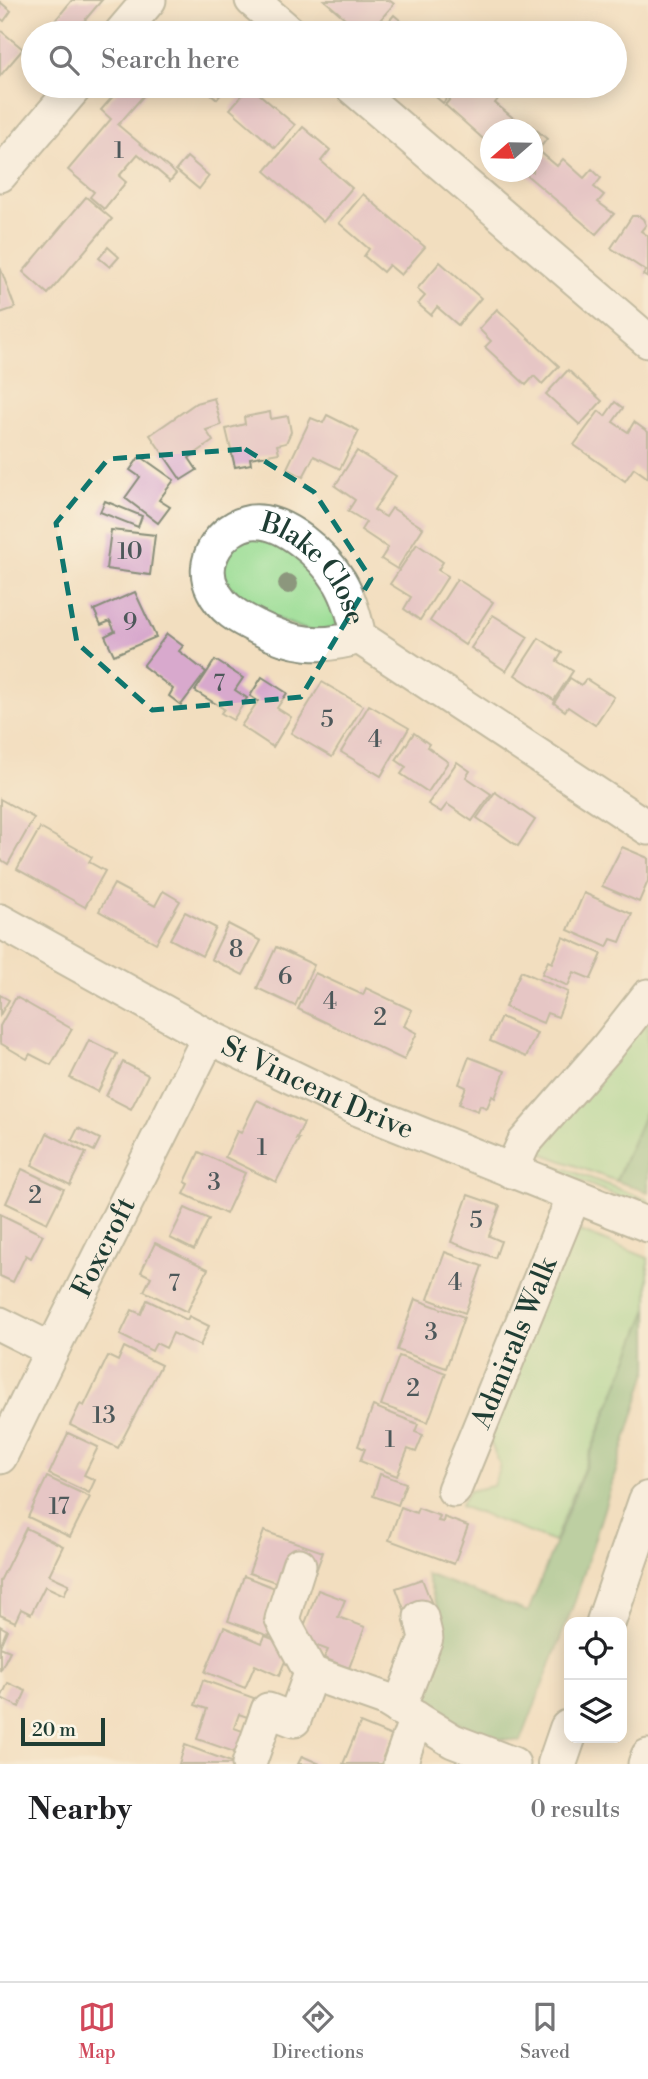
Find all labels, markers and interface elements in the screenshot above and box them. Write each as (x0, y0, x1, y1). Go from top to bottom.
search box (21, 21, 627, 98)
icon: search (45, 41, 83, 79)
text: Search here (101, 44, 240, 76)
north arrow (480, 119, 543, 182)
house number: 1 (114, 136, 125, 166)
street label: Blake Close (256, 504, 373, 629)
house number: 10 (117, 537, 143, 567)
house number: 9 (123, 608, 137, 638)
house number: 7 (213, 669, 225, 699)
house number: 5 (320, 705, 334, 735)
house number: 4 (368, 725, 382, 755)
house number: 8 (229, 935, 243, 965)
house number: 6 (278, 962, 292, 992)
house number: 4 (323, 987, 337, 1017)
house number: 2 (373, 1003, 387, 1033)
street label: St Vincent Drive (216, 1028, 419, 1147)
house number: 1 (257, 1133, 268, 1163)
house number: 3 (207, 1168, 221, 1198)
house number: 2 (28, 1181, 42, 1211)
street label: Foxcroft (64, 1191, 143, 1303)
house number: 5 (469, 1206, 483, 1236)
street label: Admirals Walk (463, 1251, 565, 1434)
house number: 4 (448, 1268, 462, 1298)
house number: 7 (168, 1269, 180, 1299)
house number: 3 (424, 1318, 438, 1348)
house number: 2 (406, 1374, 420, 1404)
house number: 13 (92, 1401, 116, 1431)
house number: 1 (385, 1425, 396, 1455)
house number: 17 (48, 1492, 70, 1522)
map controls (564, 1617, 627, 1743)
button: locate (564, 1617, 627, 1680)
button: layers (564, 1680, 627, 1743)
scale bar (21, 1715, 105, 1747)
text: 20 m (32, 1718, 76, 1742)
text: Nearby (28, 1791, 132, 1829)
text: 0 results (530, 1796, 620, 1824)
tab: Map (78, 1998, 116, 2064)
tab: Directions (272, 1998, 364, 2064)
tab: Saved (520, 1998, 570, 2064)

